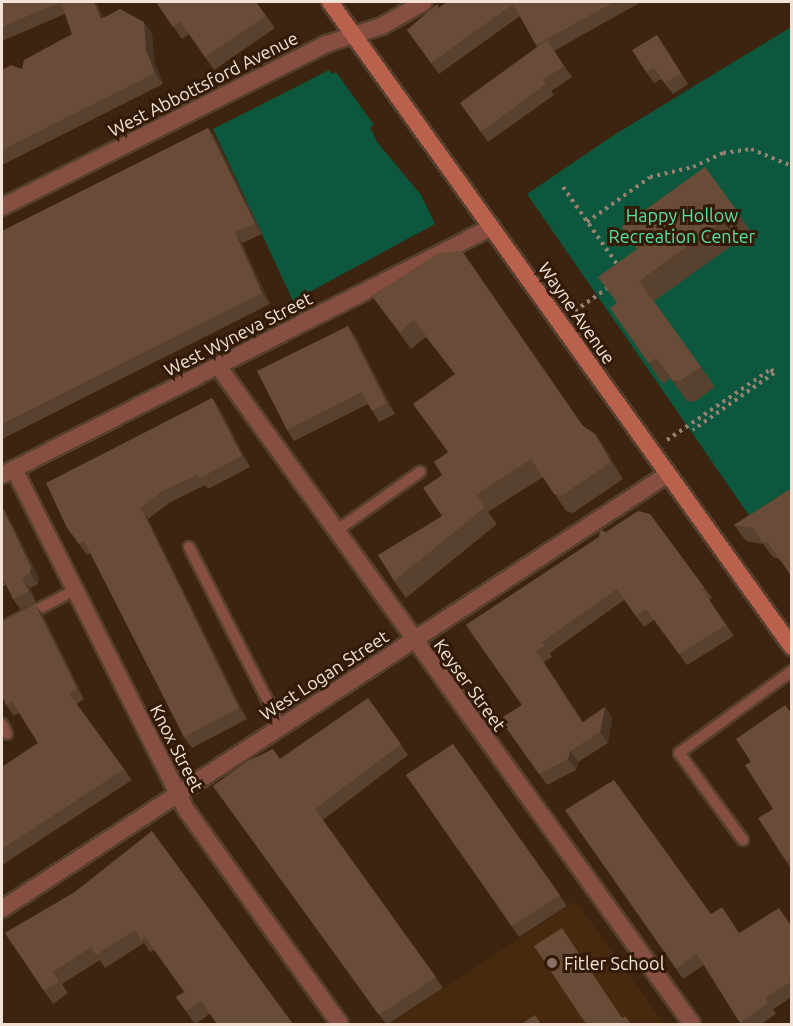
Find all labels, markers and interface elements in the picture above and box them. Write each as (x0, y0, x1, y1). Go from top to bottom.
street label: West Abbottsford Avenue (105, 27, 301, 141)
park label: Happy Hollow Recreation Center (609, 205, 755, 248)
street label: Wayne Avenue (534, 258, 620, 368)
street label: West Wyneva Street (160, 287, 316, 381)
street label: West Logan Street (256, 625, 392, 725)
street label: Keyser Street (429, 635, 511, 735)
street label: Knox Street (146, 701, 208, 795)
place label: Fitler School (564, 952, 664, 974)
marker: Fitler School (545, 956, 559, 970)

